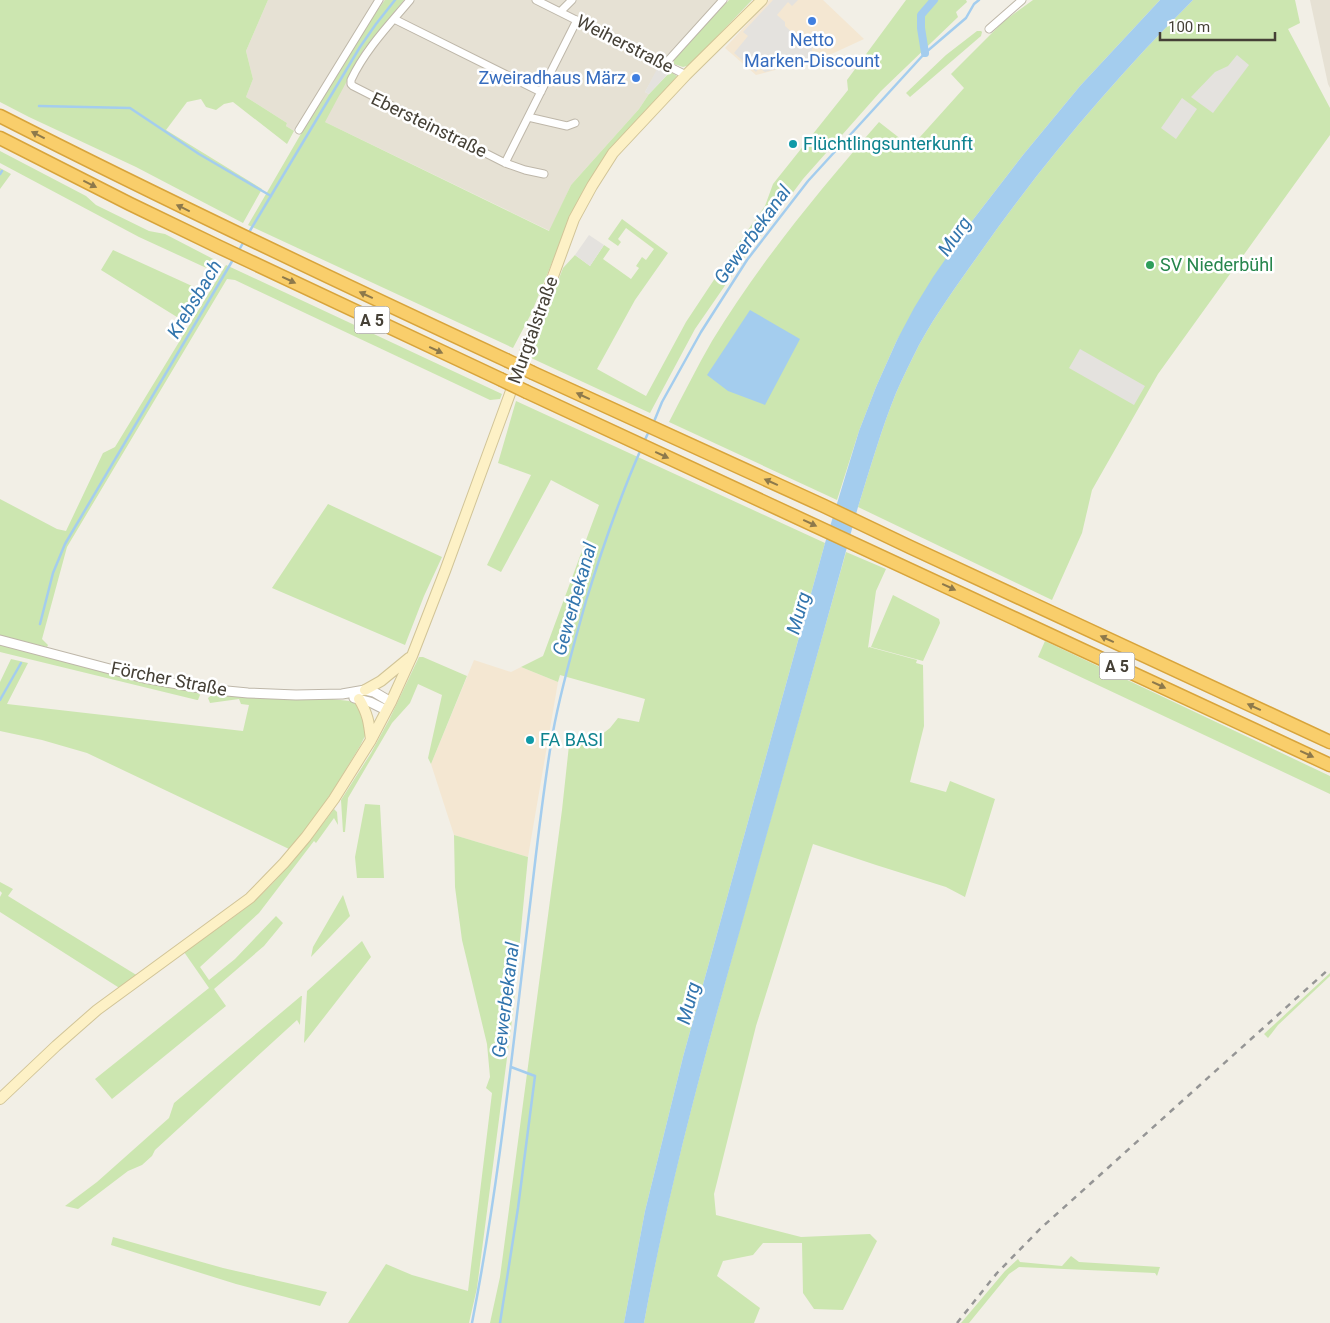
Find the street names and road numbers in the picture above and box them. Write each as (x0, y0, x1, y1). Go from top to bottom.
street label: Weiherstraße (573, 10, 677, 77)
street label: Ebersteinstraße (368, 87, 490, 162)
street label: Murgtalstraße (503, 273, 562, 386)
road number: A 5 (354, 306, 390, 334)
road number: A 5 (1100, 652, 1134, 679)
street label: Förcher Straße (109, 657, 229, 700)

